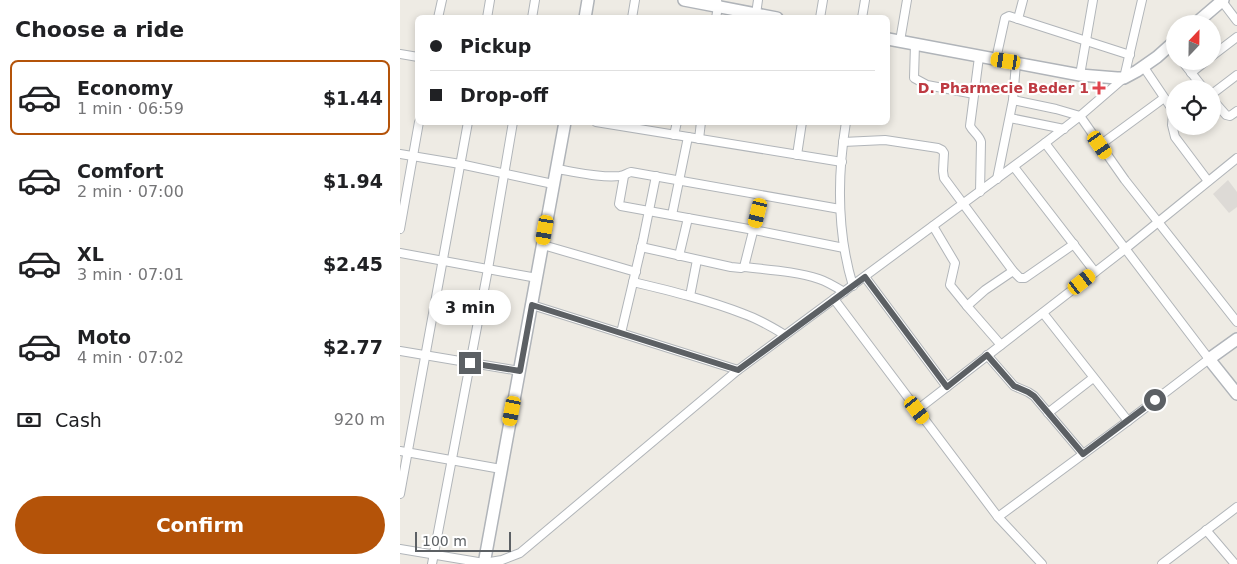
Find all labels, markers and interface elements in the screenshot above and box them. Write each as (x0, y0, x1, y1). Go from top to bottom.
north arrow (1166, 15, 1221, 70)
map controls (1166, 15, 1221, 135)
text: Choose a ride (15, 17, 184, 42)
text: Pickup (460, 35, 531, 57)
car (990, 51, 1021, 71)
icon: car (17, 75, 62, 120)
text: Economy (77, 77, 173, 99)
place label: D. Pharmecie Beder 1 (918, 80, 1089, 96)
button: locate (1166, 80, 1221, 135)
marker: D. Pharmecie Beder 1 (1093, 82, 1105, 94)
text: Drop-off (460, 84, 548, 106)
text: $1.44 (323, 87, 383, 109)
text: 1 min · 06:59 (77, 99, 184, 118)
car (1085, 128, 1114, 162)
icon: car (17, 158, 62, 203)
text: Comfort (77, 160, 164, 182)
text: $1.94 (323, 170, 383, 192)
text: 2 min · 07:00 (77, 182, 184, 201)
car (747, 197, 768, 229)
car (535, 214, 554, 246)
icon: car (17, 241, 62, 286)
text: XL (77, 243, 104, 265)
text: $2.45 (323, 253, 383, 275)
text: 3 min · 07:01 (77, 265, 184, 284)
car (1065, 267, 1098, 297)
callout: 3 min (429, 290, 511, 326)
text: 3 min (445, 298, 495, 317)
icon: car (17, 324, 62, 369)
text: Moto (77, 326, 131, 348)
text: $2.77 (323, 336, 383, 358)
text: 4 min · 07:02 (77, 348, 184, 367)
route end (459, 352, 481, 374)
route start (1144, 389, 1166, 411)
car (901, 394, 932, 426)
car (501, 395, 522, 427)
icon: cash (15, 406, 43, 434)
text: Cash (55, 409, 102, 431)
text: 920 m (334, 410, 385, 429)
button: Confirm (15, 496, 385, 554)
scale bar (415, 529, 511, 552)
text: 100 m (422, 533, 467, 549)

